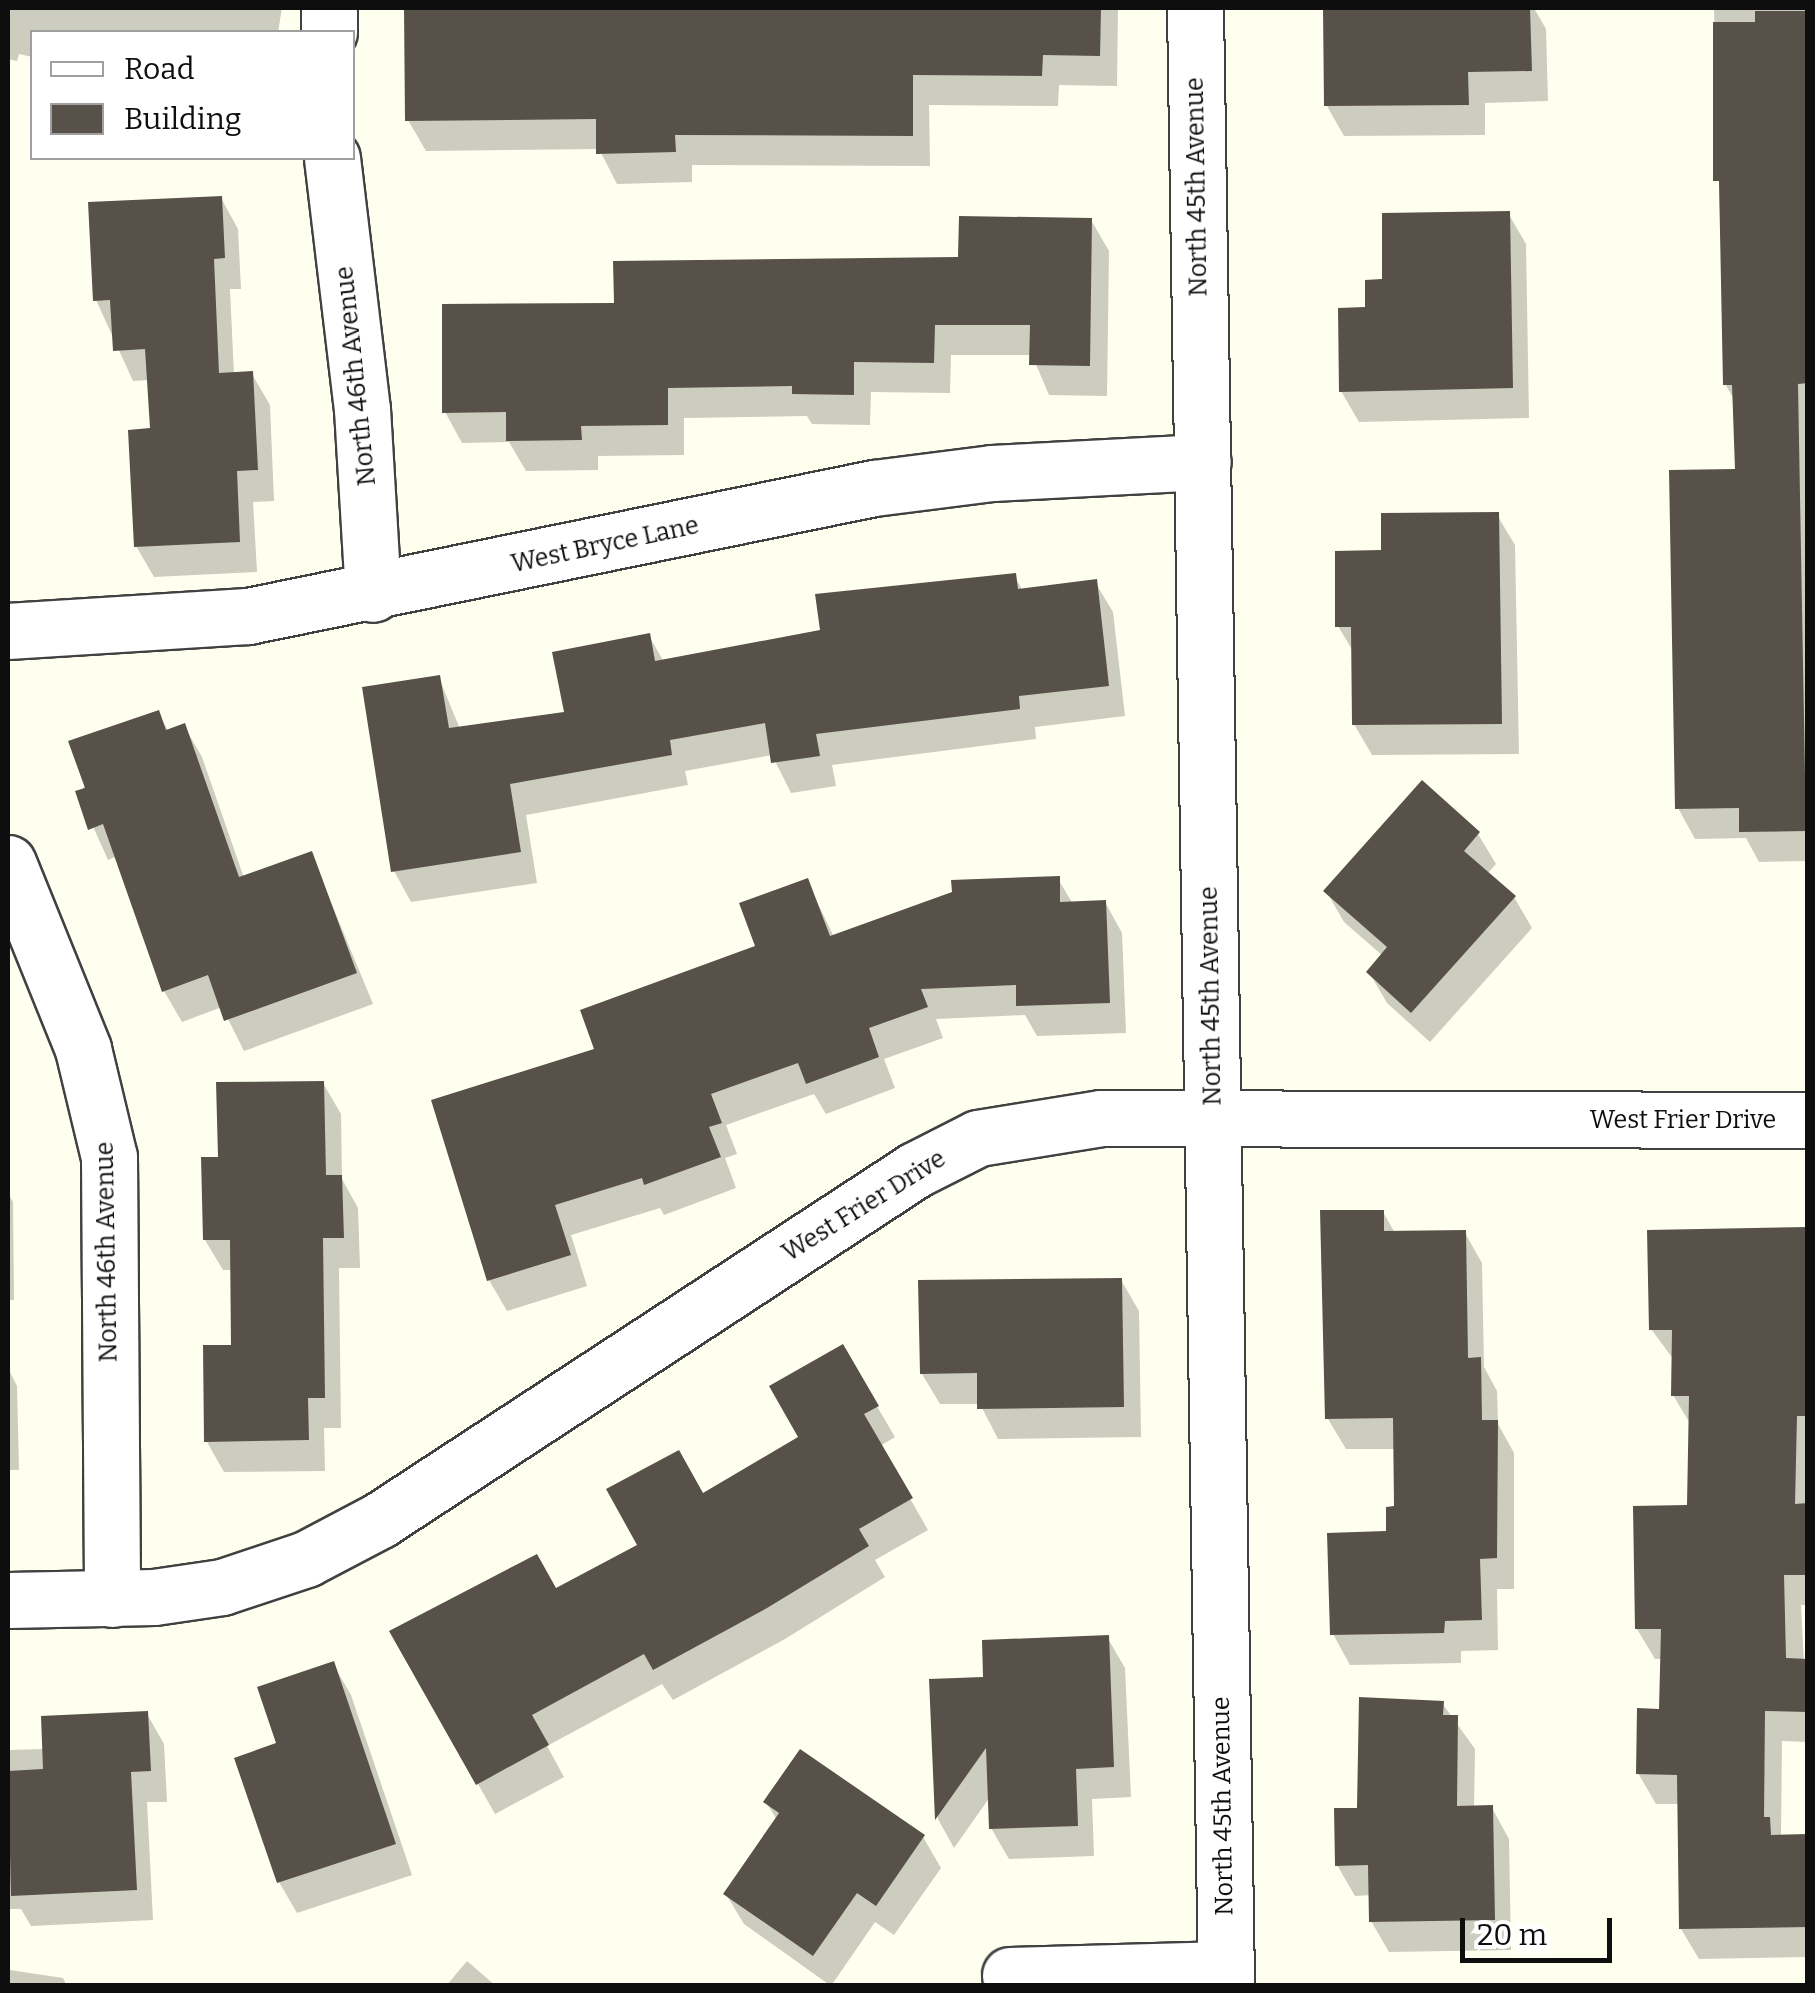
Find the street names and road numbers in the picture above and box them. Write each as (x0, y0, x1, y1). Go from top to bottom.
street label: North 45th Avenue (1180, 77, 1214, 297)
street label: North 46th Avenue (330, 265, 382, 487)
street label: West Bryce Lane (509, 510, 701, 580)
street label: North 45th Avenue (1194, 886, 1228, 1106)
street label: West Frier Drive (1590, 1105, 1776, 1135)
street label: North 46th Avenue (90, 1141, 124, 1363)
street label: West Frier Drive (777, 1144, 951, 1268)
street label: North 45th Avenue (1206, 1696, 1240, 1916)

